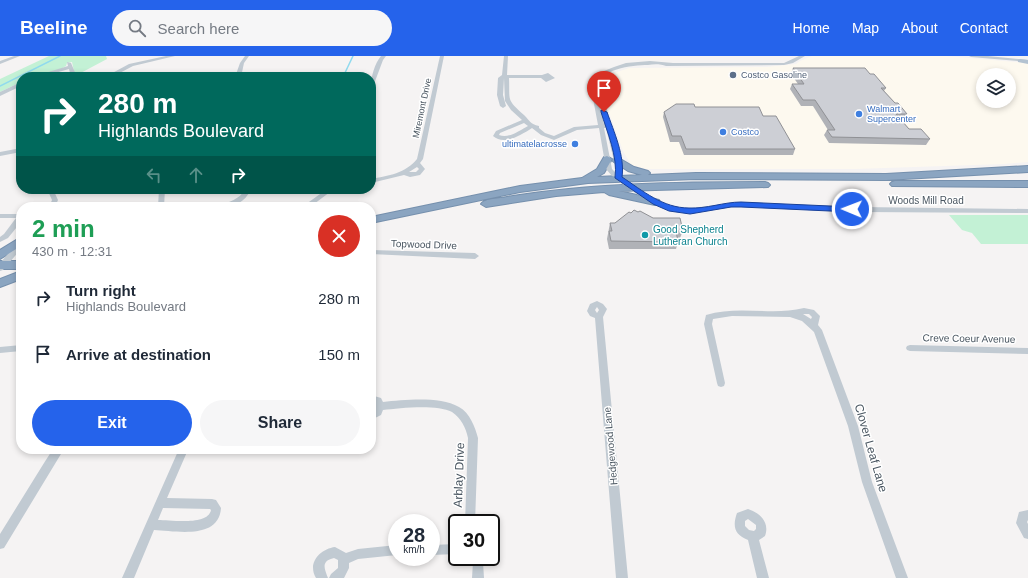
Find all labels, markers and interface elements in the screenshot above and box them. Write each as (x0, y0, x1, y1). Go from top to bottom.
search box (112, 10, 392, 46)
text: Beeline (20, 17, 88, 38)
icon: search (126, 17, 148, 39)
text: Search here (158, 20, 239, 37)
text: Home (793, 20, 830, 36)
text: Map (852, 20, 879, 36)
text: About (901, 20, 938, 36)
text: Contact (960, 20, 1008, 36)
map controls (976, 68, 1016, 108)
button: layers (976, 68, 1016, 108)
marker: Costco Gasoline (728, 70, 738, 80)
place label: Costco Gasoline (741, 70, 807, 80)
pin (587, 71, 621, 112)
street label: Miremont Drive (411, 77, 433, 139)
icon: arrive (593, 77, 615, 99)
icon: right (32, 88, 84, 140)
text: 280 m (98, 88, 177, 119)
place label: Walmart Supercenter (867, 104, 916, 124)
marker: Walmart Supercenter (854, 109, 864, 119)
text: Highlands Boulevard (98, 121, 264, 141)
marker: Costco (718, 127, 728, 137)
place label: Costco (731, 127, 759, 137)
place label: ultimatelacrosse (502, 139, 567, 149)
marker: ultimatelacrosse (570, 139, 580, 149)
icon: left (143, 164, 165, 186)
icon: ahead (185, 164, 207, 186)
icon: right (227, 164, 249, 186)
position arrow (831, 188, 873, 230)
street label: Woods Mill Road (888, 195, 964, 206)
text: 2 min (32, 215, 95, 242)
button: close (318, 215, 360, 257)
place label: Good Shepherd Lutheran Church (653, 224, 728, 247)
marker: Good Shepherd Lutheran Church (640, 230, 650, 240)
street label: Topwood Drive (391, 238, 458, 251)
text: 430 m · 12:31 (32, 244, 112, 259)
text: Turn right (66, 282, 136, 299)
icon: right (32, 287, 54, 309)
text: 280 m (318, 290, 360, 307)
text: Highlands Boulevard (66, 299, 186, 314)
street label: Creve Coeur Avenue (923, 332, 1016, 345)
icon: arrive (32, 343, 54, 365)
text: Arrive at destination (66, 346, 211, 363)
text: 150 m (318, 346, 360, 363)
button: Exit (32, 400, 192, 446)
button: Share (200, 400, 360, 446)
street label: Clover Leaf Lane (852, 402, 890, 494)
street label: Hedgewood Lane (602, 406, 619, 485)
street label: Arblay Drive (451, 442, 467, 508)
speed limit sign: 30 (448, 514, 500, 566)
text: 28 (403, 524, 425, 546)
text: km/h (403, 544, 425, 555)

